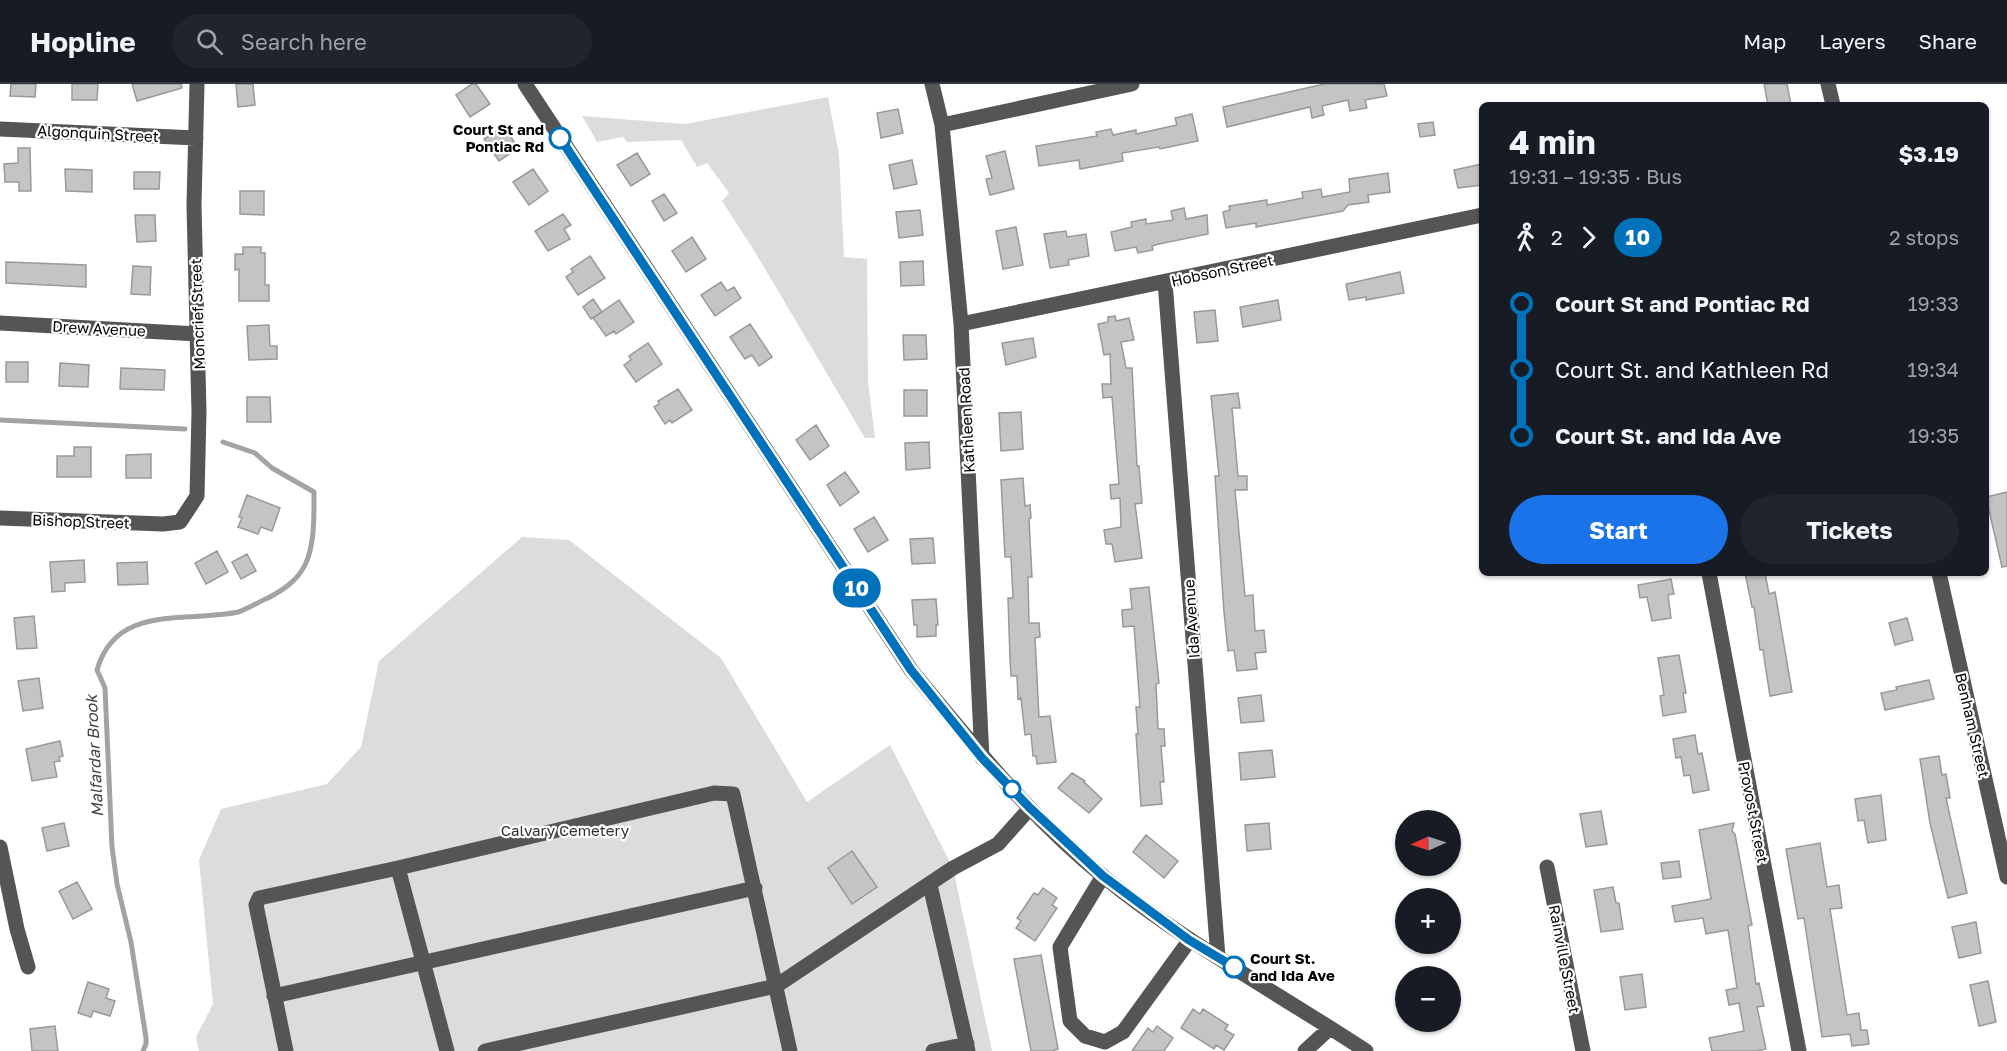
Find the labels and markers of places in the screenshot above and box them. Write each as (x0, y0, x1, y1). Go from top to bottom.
place label: Court St and Pontiac Rd (453, 120, 544, 155)
marker: Court St and Pontiac Rd (549, 127, 571, 149)
unlabelled marker (1003, 780, 1021, 798)
place label: Court St. and Ida Ave (1250, 949, 1335, 984)
marker: Court St. and Ida Ave (1223, 956, 1245, 978)

